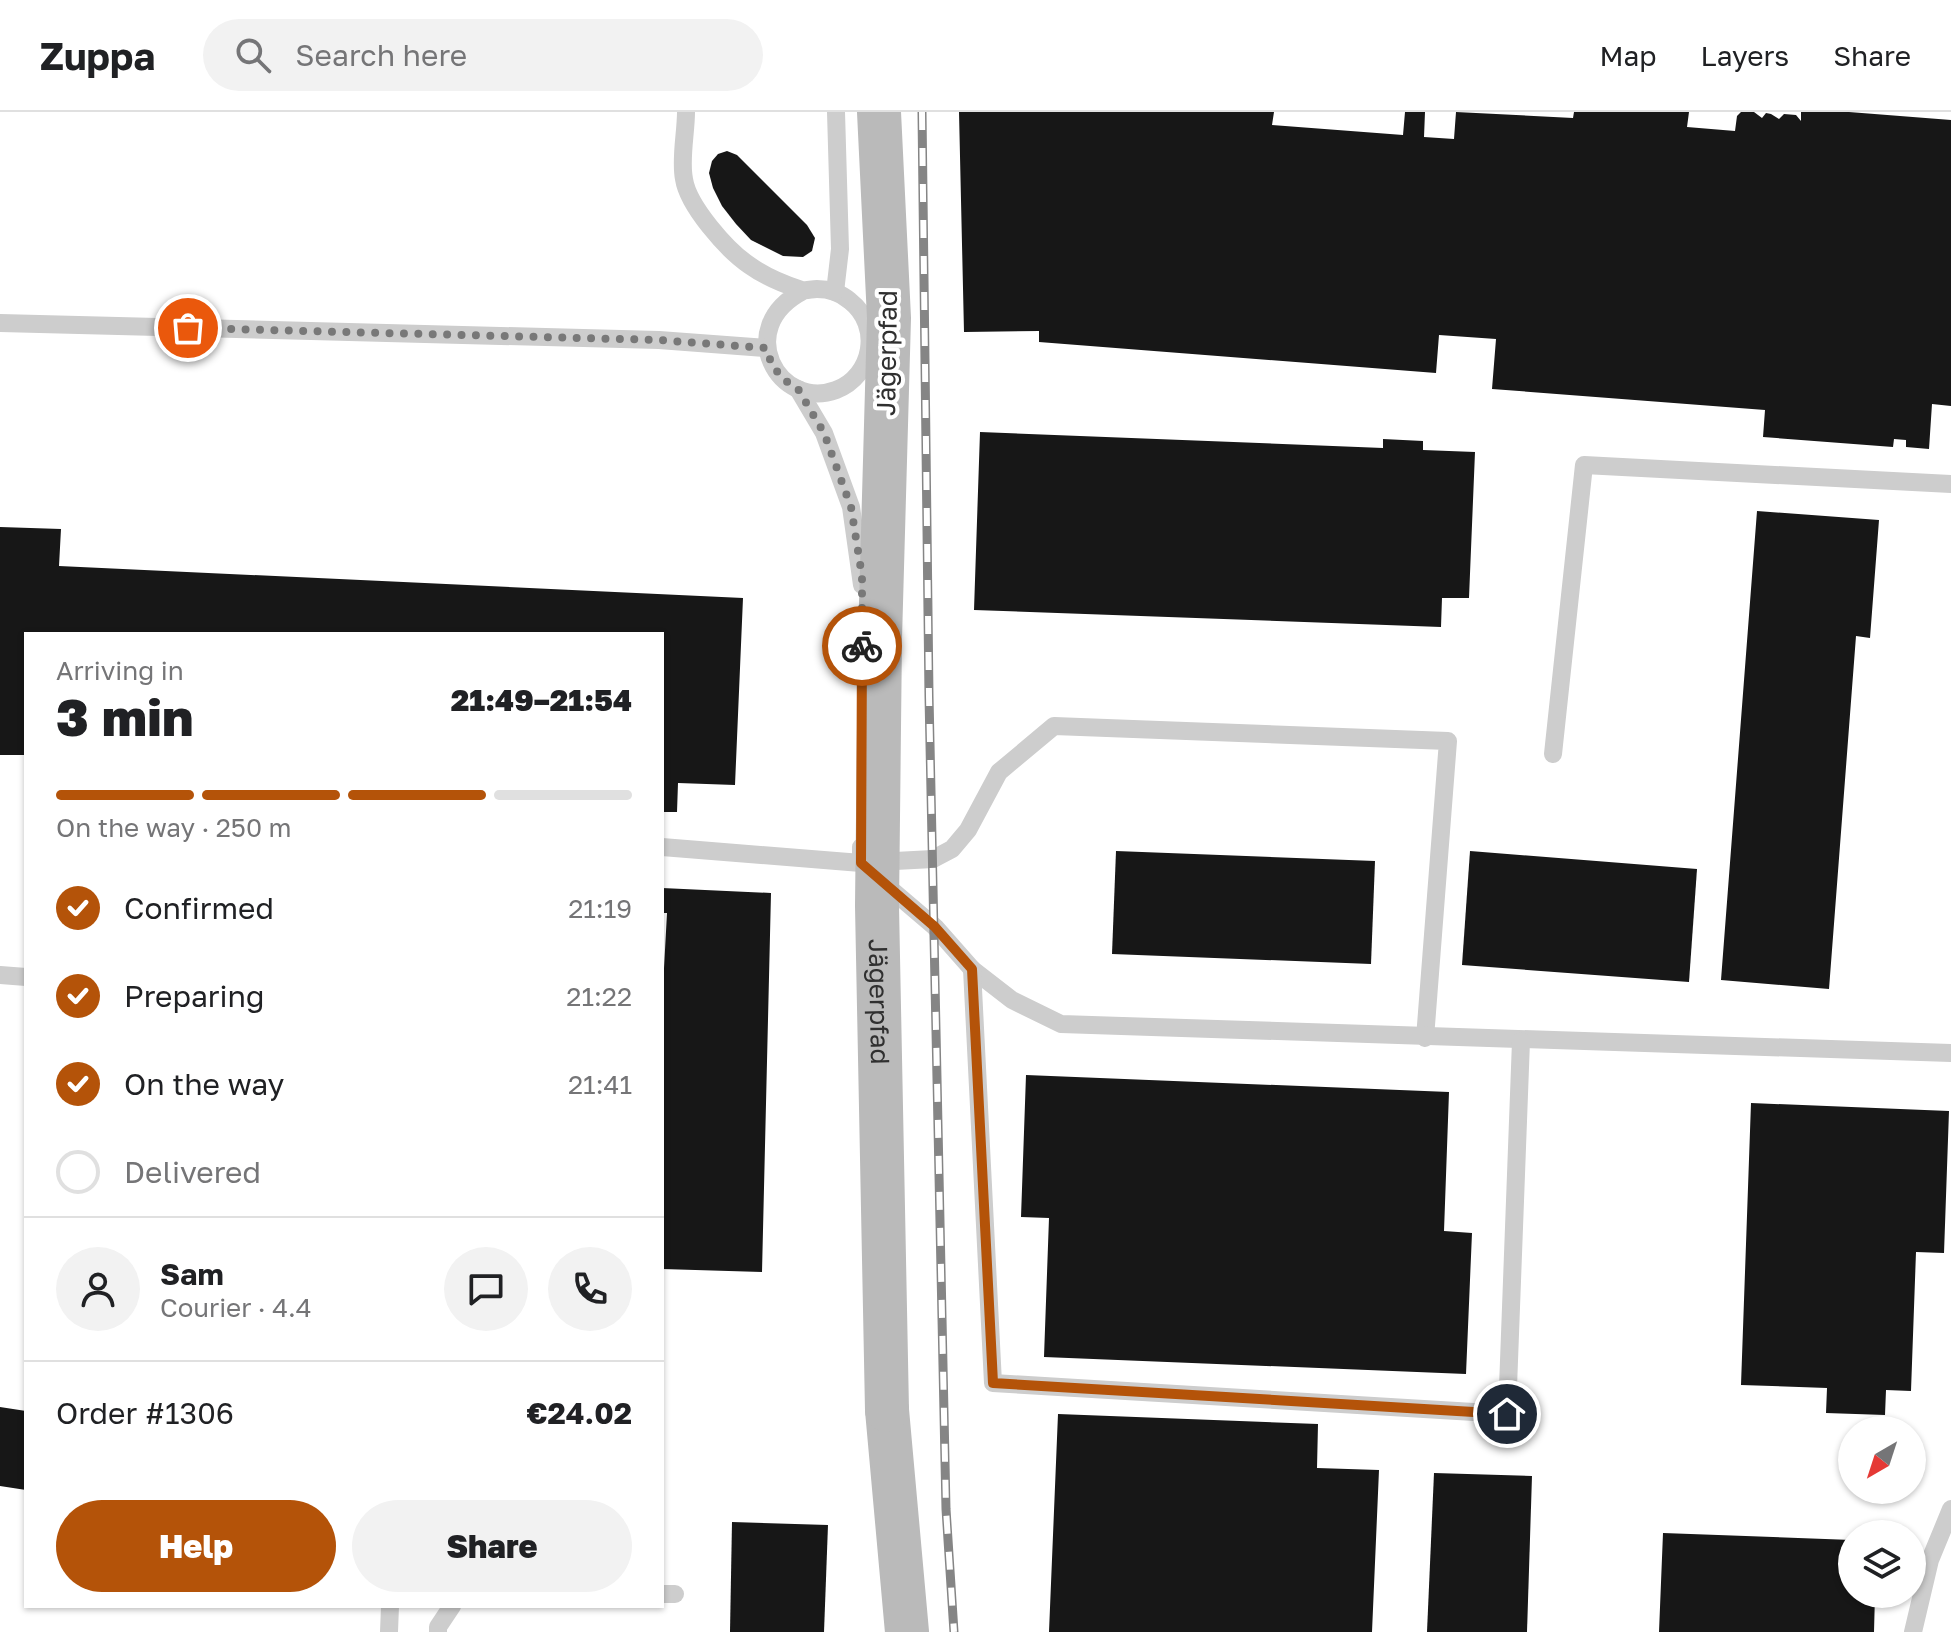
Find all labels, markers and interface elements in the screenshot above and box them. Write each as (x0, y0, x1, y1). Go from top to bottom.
search box (203, 19, 763, 91)
text: Zuppa (40, 33, 155, 78)
icon: search (231, 33, 275, 77)
text: Search here (295, 37, 467, 73)
text: Map (1599, 39, 1657, 72)
text: Layers (1701, 39, 1789, 72)
text: Share (1833, 39, 1911, 72)
street label: Jägerpfad (870, 290, 903, 416)
pin (154, 294, 222, 362)
icon: bag (166, 306, 210, 350)
courier (822, 606, 902, 686)
icon: bike (840, 624, 884, 668)
text: Arriving in (56, 655, 184, 686)
text: 21:49–21:54 (451, 682, 632, 718)
text: 3 min (56, 685, 193, 747)
text: On the way · 250 m (56, 812, 292, 843)
icon: check (56, 886, 100, 930)
text: Confirmed (124, 890, 274, 926)
text: 21:19 (568, 893, 632, 924)
street label: Jägerpfad (863, 938, 896, 1065)
icon: check (56, 974, 100, 1018)
text: Preparing (124, 978, 265, 1014)
text: 21:22 (566, 981, 632, 1012)
icon: check (56, 1062, 100, 1106)
text: On the way (124, 1066, 284, 1102)
text: 21:41 (568, 1069, 632, 1100)
text: Delivered (124, 1154, 261, 1190)
button: person (56, 1247, 140, 1331)
button: chat (444, 1247, 528, 1331)
button: phone (548, 1247, 632, 1331)
text: Sam (160, 1256, 224, 1292)
text: Courier · 4.4 (160, 1292, 312, 1323)
pin (1473, 1380, 1541, 1448)
icon: home (1485, 1392, 1529, 1436)
text: Order #1306 (56, 1395, 234, 1431)
text: €24.02 (526, 1395, 632, 1431)
north arrow (1838, 1416, 1926, 1504)
map controls (1838, 1416, 1926, 1608)
button: Help (56, 1500, 336, 1592)
button: Share (352, 1500, 632, 1592)
button: layers (1838, 1520, 1926, 1608)

